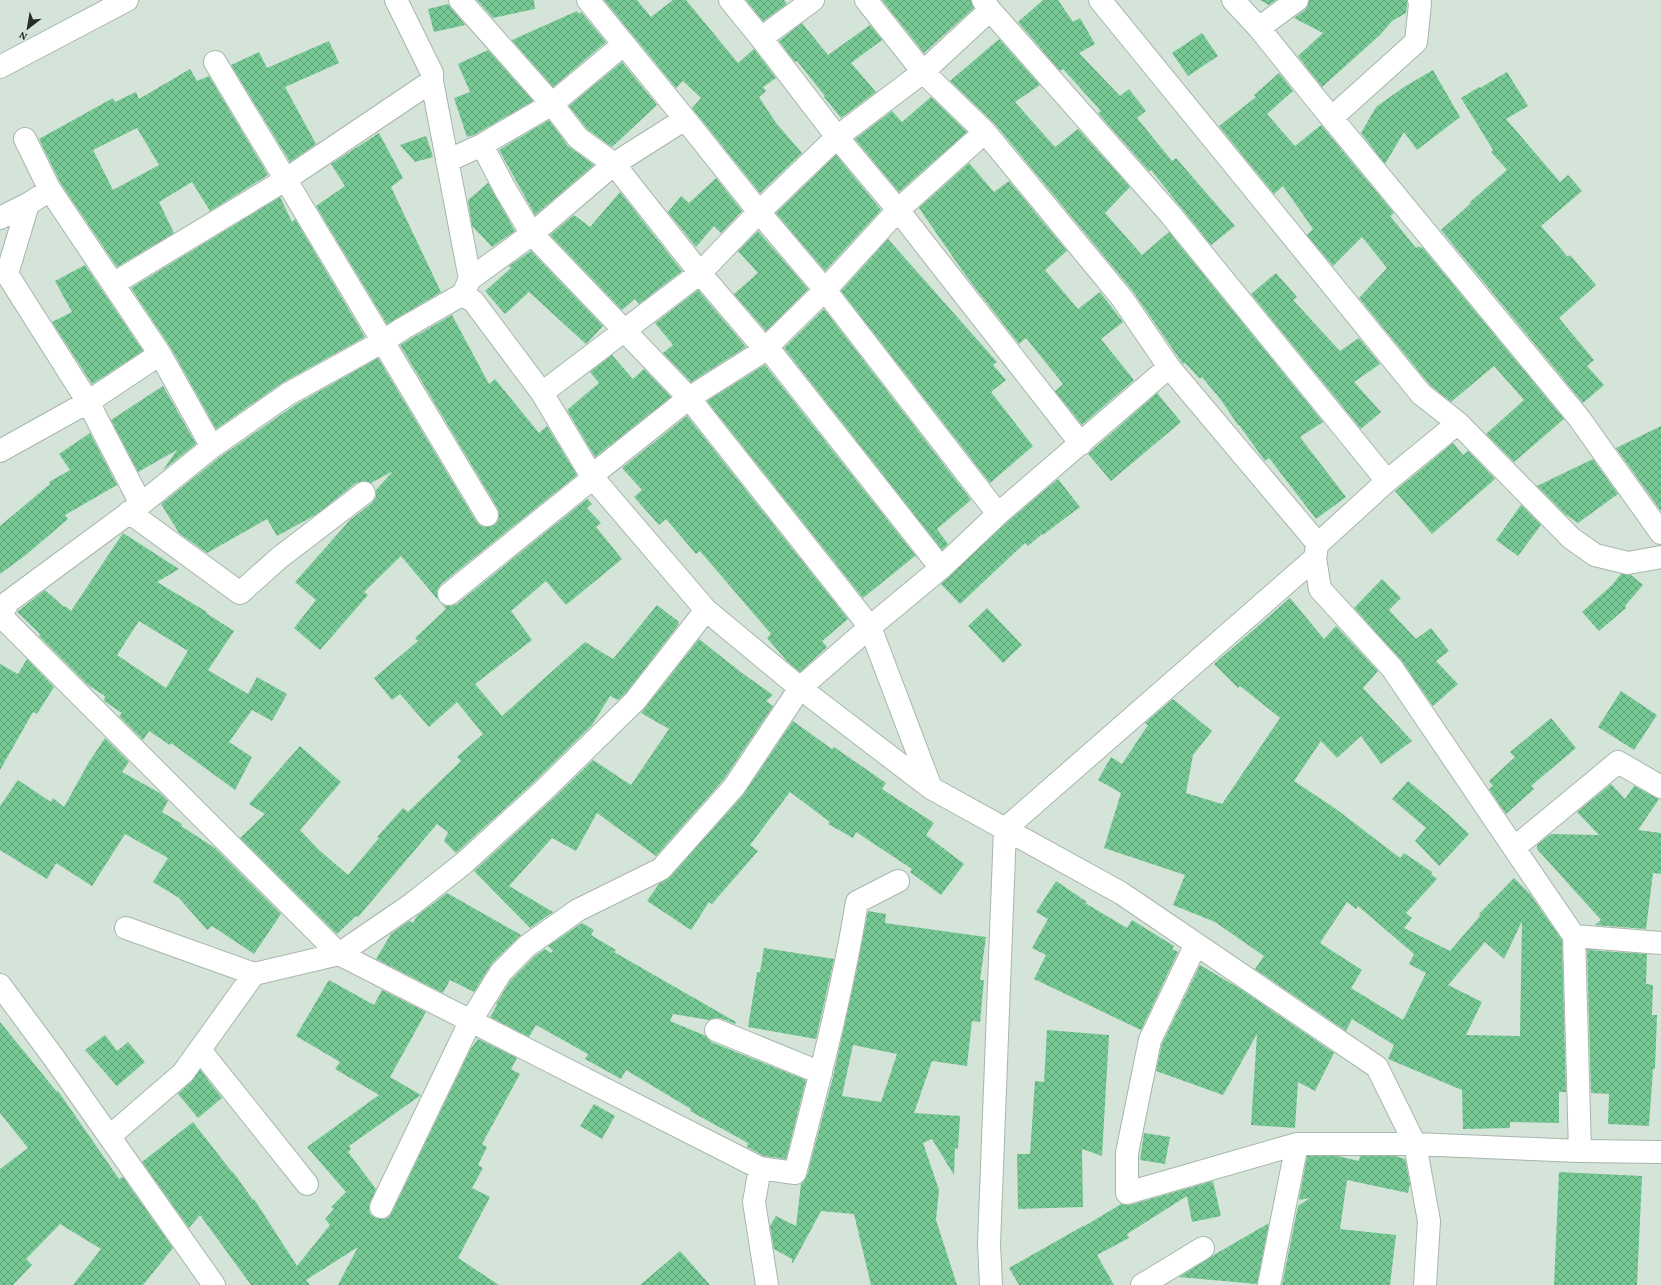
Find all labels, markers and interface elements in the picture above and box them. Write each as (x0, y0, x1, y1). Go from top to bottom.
north arrow (8, 8, 48, 48)
text: N (16, 29, 29, 44)

